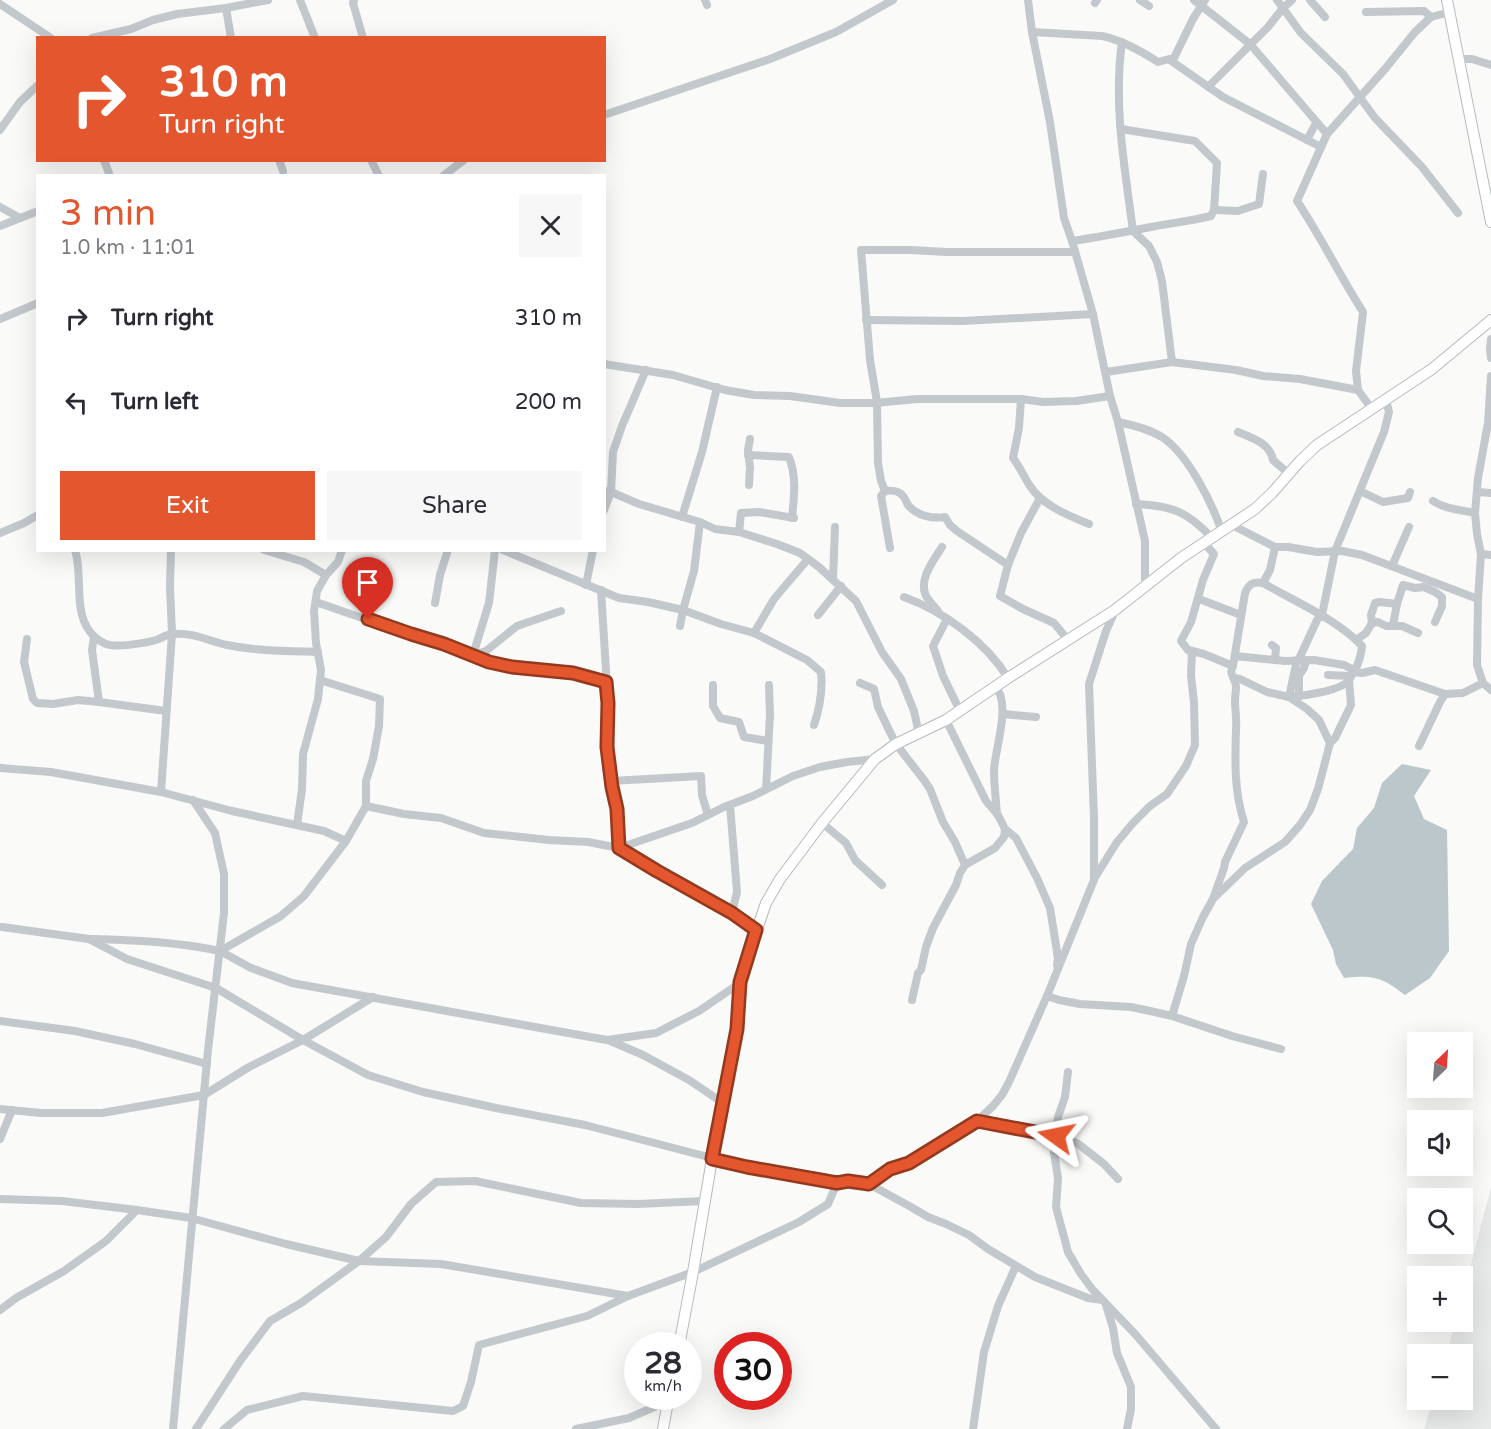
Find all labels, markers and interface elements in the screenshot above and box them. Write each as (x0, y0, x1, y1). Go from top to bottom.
text: 310 m (159, 57, 288, 108)
icon: right (60, 60, 138, 138)
text: Turn right (159, 108, 285, 141)
text: 3 min (60, 192, 156, 235)
button: close (519, 194, 582, 257)
text: 1.0 km · 11:01 (60, 236, 196, 260)
icon: right (60, 302, 93, 335)
text: Turn right (111, 305, 213, 331)
text: 310 m (515, 305, 582, 331)
icon: left (60, 386, 93, 419)
text: Turn left (111, 389, 199, 415)
text: 200 m (515, 389, 582, 415)
button: Exit (60, 471, 315, 540)
button: Share (327, 471, 582, 540)
pin (342, 557, 393, 619)
icon: arrive (351, 566, 384, 599)
north arrow (1407, 1032, 1473, 1098)
map controls (1407, 1032, 1473, 1410)
position arrow (1024, 1104, 1088, 1168)
button: sound (1407, 1110, 1473, 1176)
button: search (1407, 1188, 1473, 1254)
button: + (1407, 1266, 1473, 1332)
speed limit sign: 30 (714, 1332, 792, 1410)
button: − (1407, 1344, 1473, 1410)
text: 28 (644, 1345, 682, 1382)
text: km/h (644, 1377, 682, 1395)

